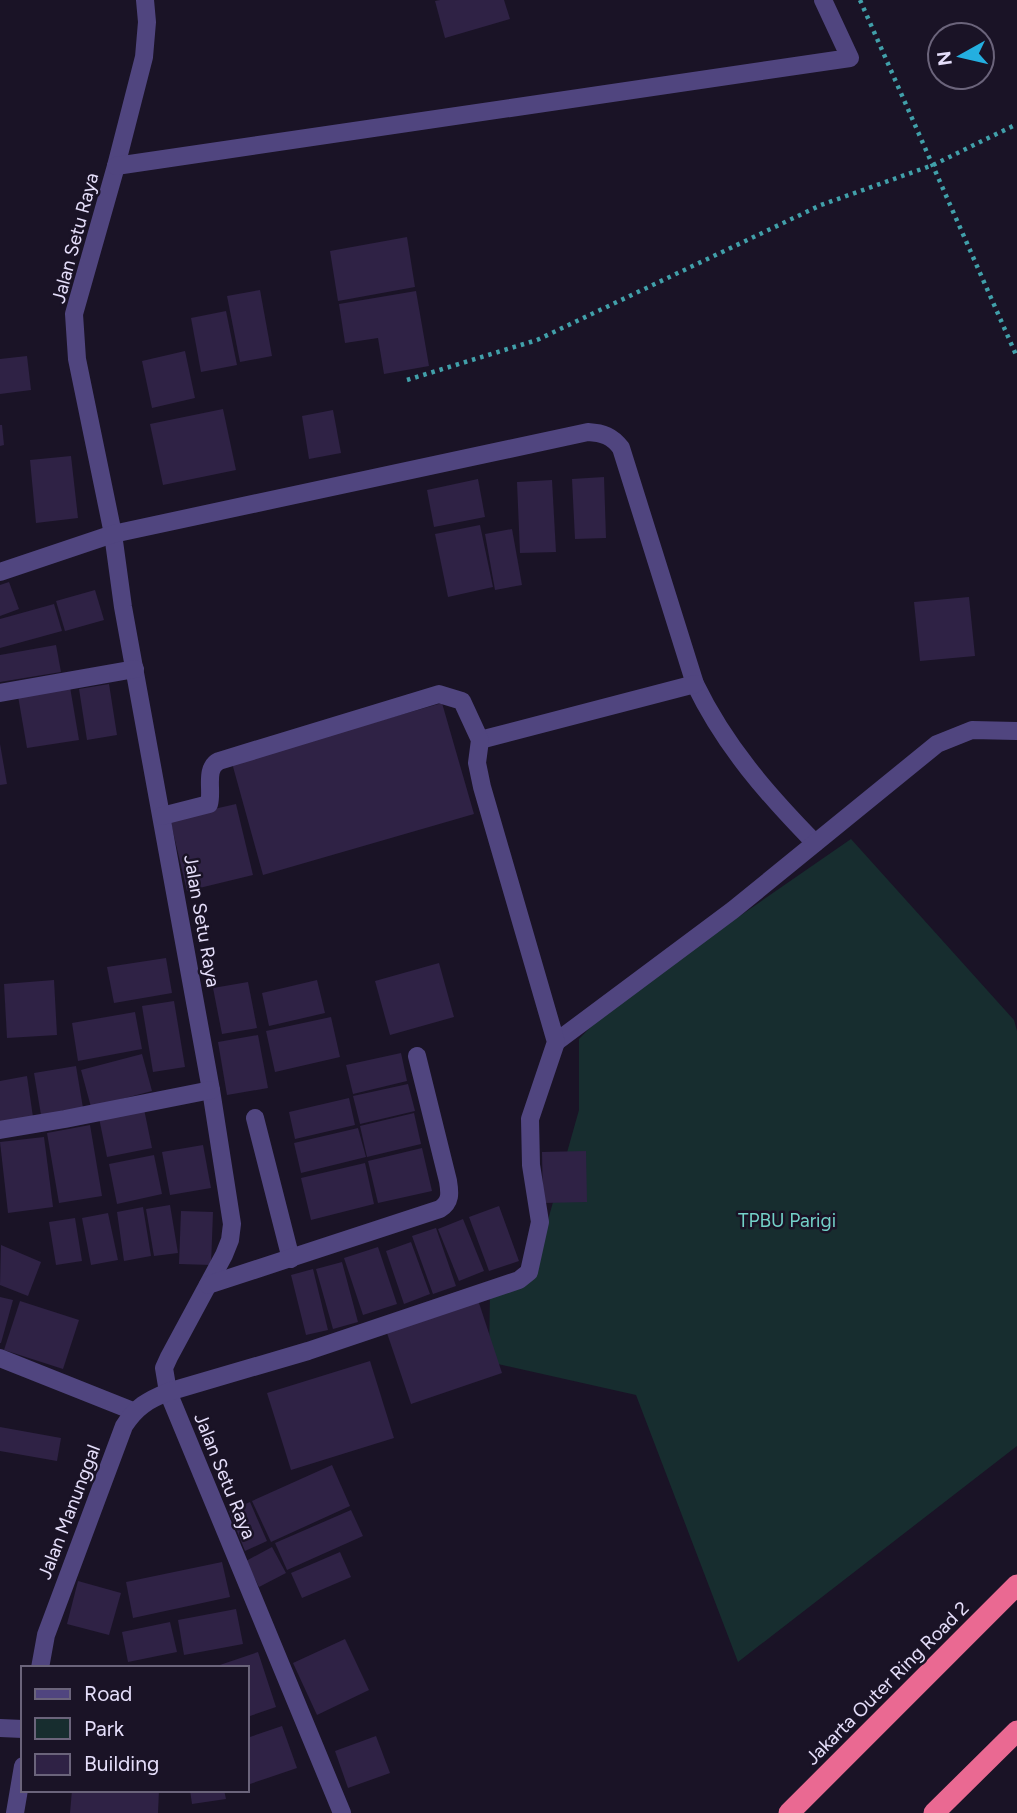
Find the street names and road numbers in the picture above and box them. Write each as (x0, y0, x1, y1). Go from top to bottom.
street label: Jalan Setu Raya (47, 170, 103, 306)
street label: Jalan Setu Raya (179, 853, 225, 989)
street label: Jalan Setu Raya (189, 1410, 261, 1542)
street label: Jalan Manunggal (33, 1441, 105, 1583)
street label: Jakarta Outer Ring Road 2 (800, 1596, 974, 1770)

